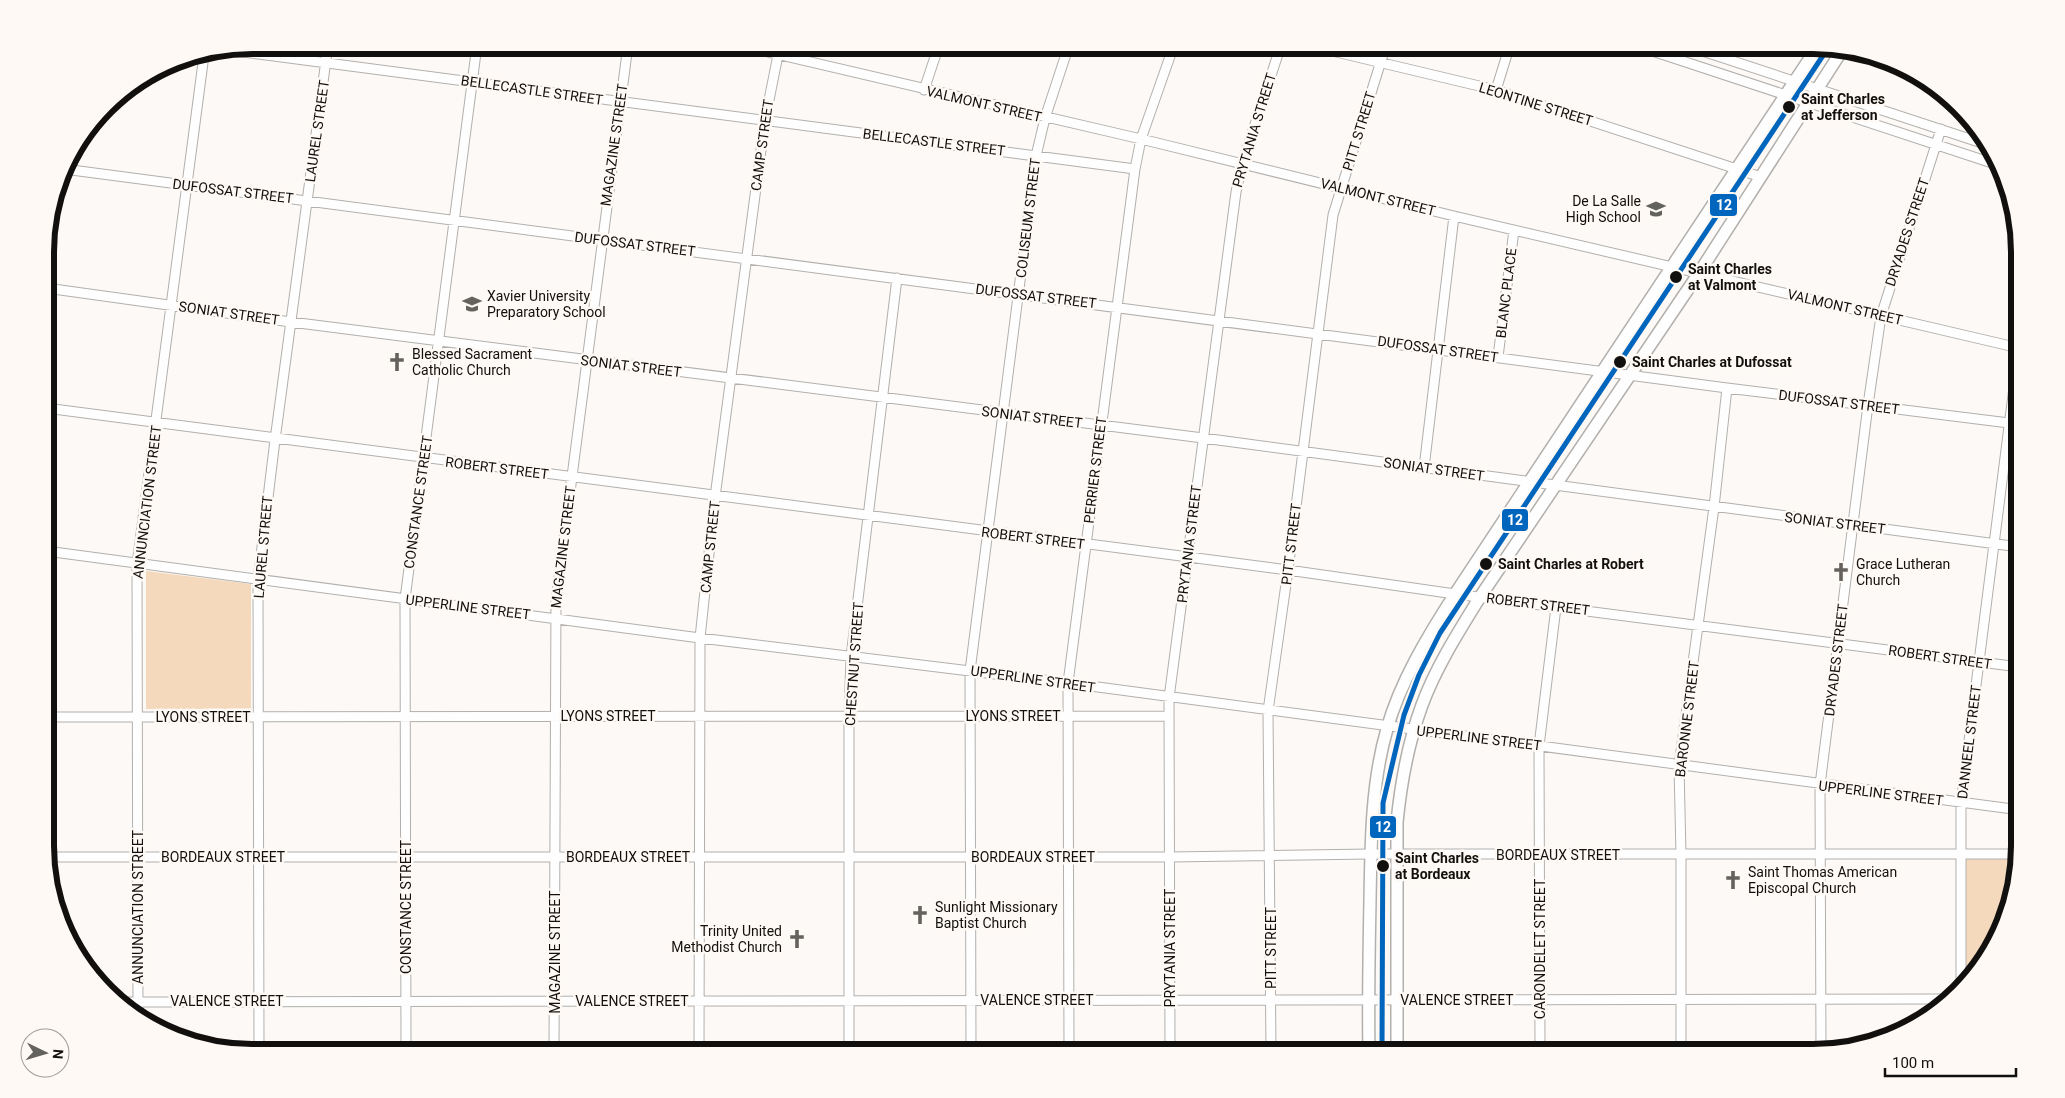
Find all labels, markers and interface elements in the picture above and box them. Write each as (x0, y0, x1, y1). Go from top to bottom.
street label: PRYTANIA STREET (1229, 70, 1279, 189)
street label: BELLECASTLE STREET (460, 72, 605, 108)
street label: LAUREL STREET (302, 78, 332, 183)
street label: LEONTINE STREET (1477, 79, 1595, 129)
street label: MAGAZINE STREET (597, 82, 631, 207)
street label: VALMONT STREET (925, 83, 1044, 125)
street label: PITT STREET (1339, 89, 1379, 173)
place label: Saint Charles at Jefferson (1801, 91, 1885, 123)
street label: CAMP STREET (748, 97, 776, 192)
marker: Saint Charles at Jefferson (1781, 99, 1797, 115)
street label: BELLECASTLE STREET (862, 125, 1007, 159)
street label: COLISEUM STREET (1013, 156, 1043, 279)
street label: VALMONT STREET (1319, 175, 1438, 219)
street label: DRYADES STREET (1882, 175, 1932, 288)
street label: DUFOSSAT STREET (172, 176, 295, 206)
place label: De La Salle High School (1566, 193, 1641, 225)
line badge: 12 (1709, 193, 1738, 217)
text: 12 (1716, 197, 1732, 213)
school or university icon: De La Salle High School (1645, 198, 1667, 220)
street label: DUFOSSAT STREET (574, 229, 697, 259)
street label: BLANC PLACE (1493, 247, 1519, 339)
place label: Saint Charles at Valmont (1688, 261, 1772, 293)
marker: Saint Charles at Valmont (1668, 269, 1684, 285)
street label: DUFOSSAT STREET (975, 281, 1098, 311)
street label: VALMONT STREET (1786, 286, 1905, 328)
place label: Xavier University Preparatory School (487, 288, 606, 320)
school or university icon: Xavier University Preparatory School (461, 293, 483, 315)
street label: SONIAT STREET (178, 298, 281, 328)
street label: DUFOSSAT STREET (1377, 333, 1500, 365)
place label: Blessed Sacrament Catholic Church (412, 346, 533, 378)
church icon: Blessed Sacrament Catholic Church (386, 351, 408, 373)
street label: SONIAT STREET (580, 352, 683, 380)
marker: Saint Charles at Dufossat (1612, 354, 1628, 370)
place label: Saint Charles at Dufossat (1632, 354, 1792, 370)
street label: DUFOSSAT STREET (1778, 387, 1901, 417)
street label: SONIAT STREET (981, 403, 1084, 431)
street label: PERRIER STREET (1081, 415, 1110, 524)
street label: ANNUNCIATION STREET (130, 424, 164, 580)
street label: CONSTANCE STREET (401, 434, 435, 570)
street label: ROBERT STREET (444, 454, 550, 482)
street label: SONIAT STREET (1383, 454, 1486, 484)
street label: PRYTANIA STREET (1174, 483, 1204, 604)
street label: MAGAZINE STREET (548, 484, 579, 609)
street label: LAUREL STREET (251, 494, 276, 599)
street label: CAMP STREET (697, 500, 723, 594)
street label: PITT STREET (1278, 502, 1304, 586)
line badge: 12 (1501, 508, 1529, 532)
street label: SONIAT STREET (1784, 509, 1887, 537)
text: 12 (1507, 512, 1523, 528)
street label: ROBERT STREET (980, 524, 1086, 552)
marker: Saint Charles at Robert (1478, 556, 1494, 572)
place label: Saint Charles at Robert (1498, 556, 1644, 572)
place label: Grace Lutheran Church (1856, 556, 1950, 588)
church icon: Grace Lutheran Church (1830, 561, 1852, 583)
street label: ROBERT STREET (1485, 590, 1591, 618)
street label: UPPERLINE STREET (405, 591, 532, 623)
street label: CHESTNUT STREET (842, 601, 866, 726)
street label: DRYADES STREET (1821, 602, 1851, 717)
street label: ROBERT STREET (1887, 642, 1993, 672)
street label: BARONNE STREET (1672, 659, 1702, 778)
street label: UPPERLINE STREET (970, 662, 1097, 696)
street label: DANNEEL STREET (1954, 683, 1984, 800)
street label: LYONS STREET (560, 708, 656, 724)
street label: LYONS STREET (965, 708, 1061, 724)
street label: LYONS STREET (155, 709, 251, 725)
street label: UPPERLINE STREET (1416, 722, 1543, 754)
street label: UPPERLINE STREET (1818, 777, 1945, 809)
line badge: 12 (1369, 815, 1397, 839)
text: 12 (1375, 819, 1391, 835)
street label: ANNUNCIATION STREET (130, 829, 146, 984)
street label: CONSTANCE STREET (398, 839, 414, 974)
street label: BORDEAUX STREET (1496, 847, 1621, 863)
street label: BORDEAUX STREET (161, 849, 286, 865)
street label: BORDEAUX STREET (566, 849, 691, 865)
street label: BORDEAUX STREET (971, 849, 1096, 865)
place label: Saint Charles at Bordeaux (1395, 850, 1479, 882)
marker: Saint Charles at Bordeaux (1375, 858, 1391, 874)
place label: Saint Thomas American Episcopal Church (1748, 864, 1897, 896)
church icon: Saint Thomas American Episcopal Church (1722, 869, 1744, 891)
street label: CARONDELET STREET (1532, 878, 1548, 1019)
street label: PRYTANIA STREET (1162, 888, 1178, 1007)
street label: MAGAZINE STREET (547, 890, 563, 1014)
place label: Sunlight Missionary Baptist Church (935, 899, 1058, 931)
church icon: Sunlight Missionary Baptist Church (909, 904, 931, 926)
street label: PITT STREET (1263, 906, 1279, 989)
place label: Trinity United Methodist Church (671, 923, 782, 955)
church icon: Trinity United Methodist Church (786, 928, 808, 950)
street label: VALENCE STREET (980, 992, 1094, 1008)
street label: VALENCE STREET (1400, 992, 1514, 1008)
street label: VALENCE STREET (170, 993, 284, 1009)
street label: VALENCE STREET (575, 993, 689, 1009)
north arrow (20, 1028, 70, 1078)
scale bar (1885, 1046, 2016, 1078)
text: N (50, 1049, 66, 1060)
text: 100 m (1892, 1054, 1934, 1072)

